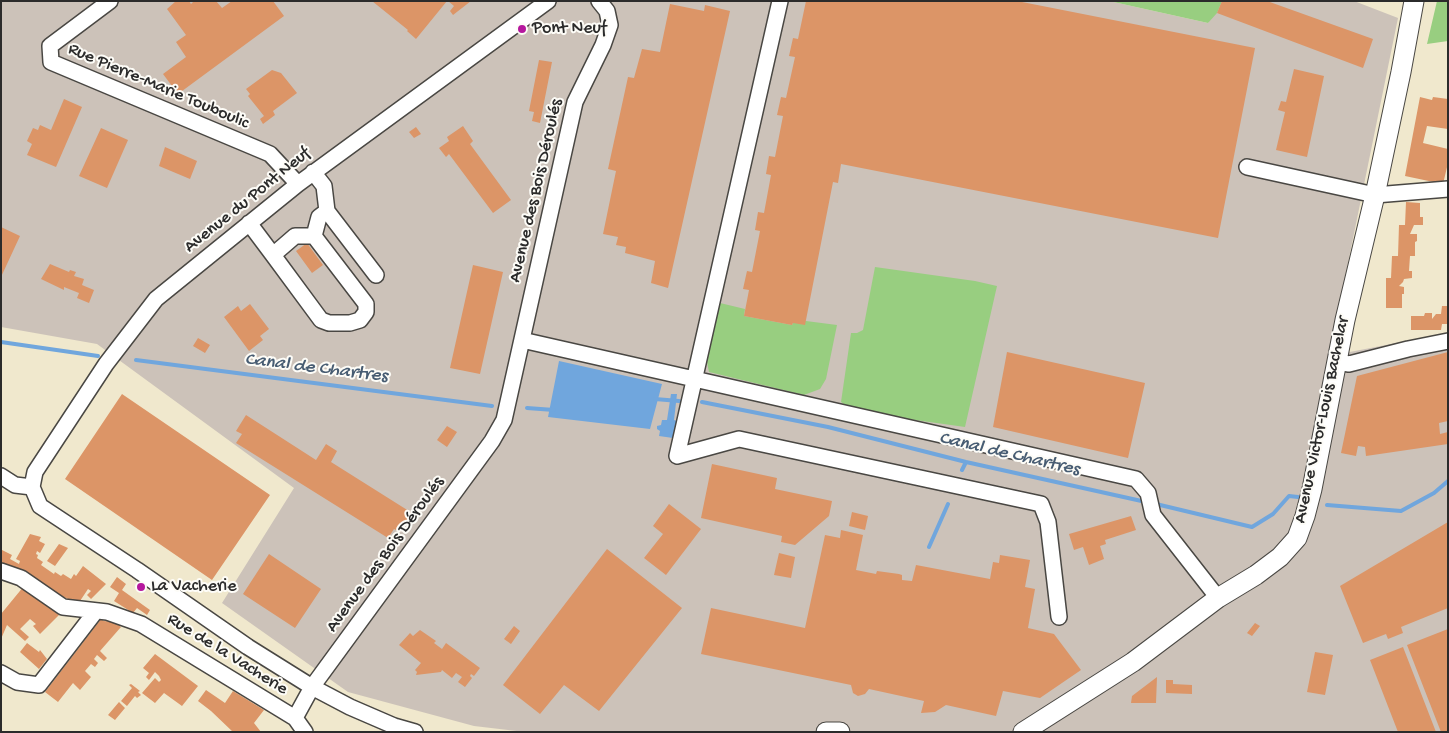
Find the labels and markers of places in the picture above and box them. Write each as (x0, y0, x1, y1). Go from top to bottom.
place label: Pont Neuf (532, 18, 606, 40)
marker: Pont Neuf (516, 23, 528, 35)
place label: La Vacherie (151, 576, 236, 598)
marker: La Vacherie (135, 581, 147, 593)

